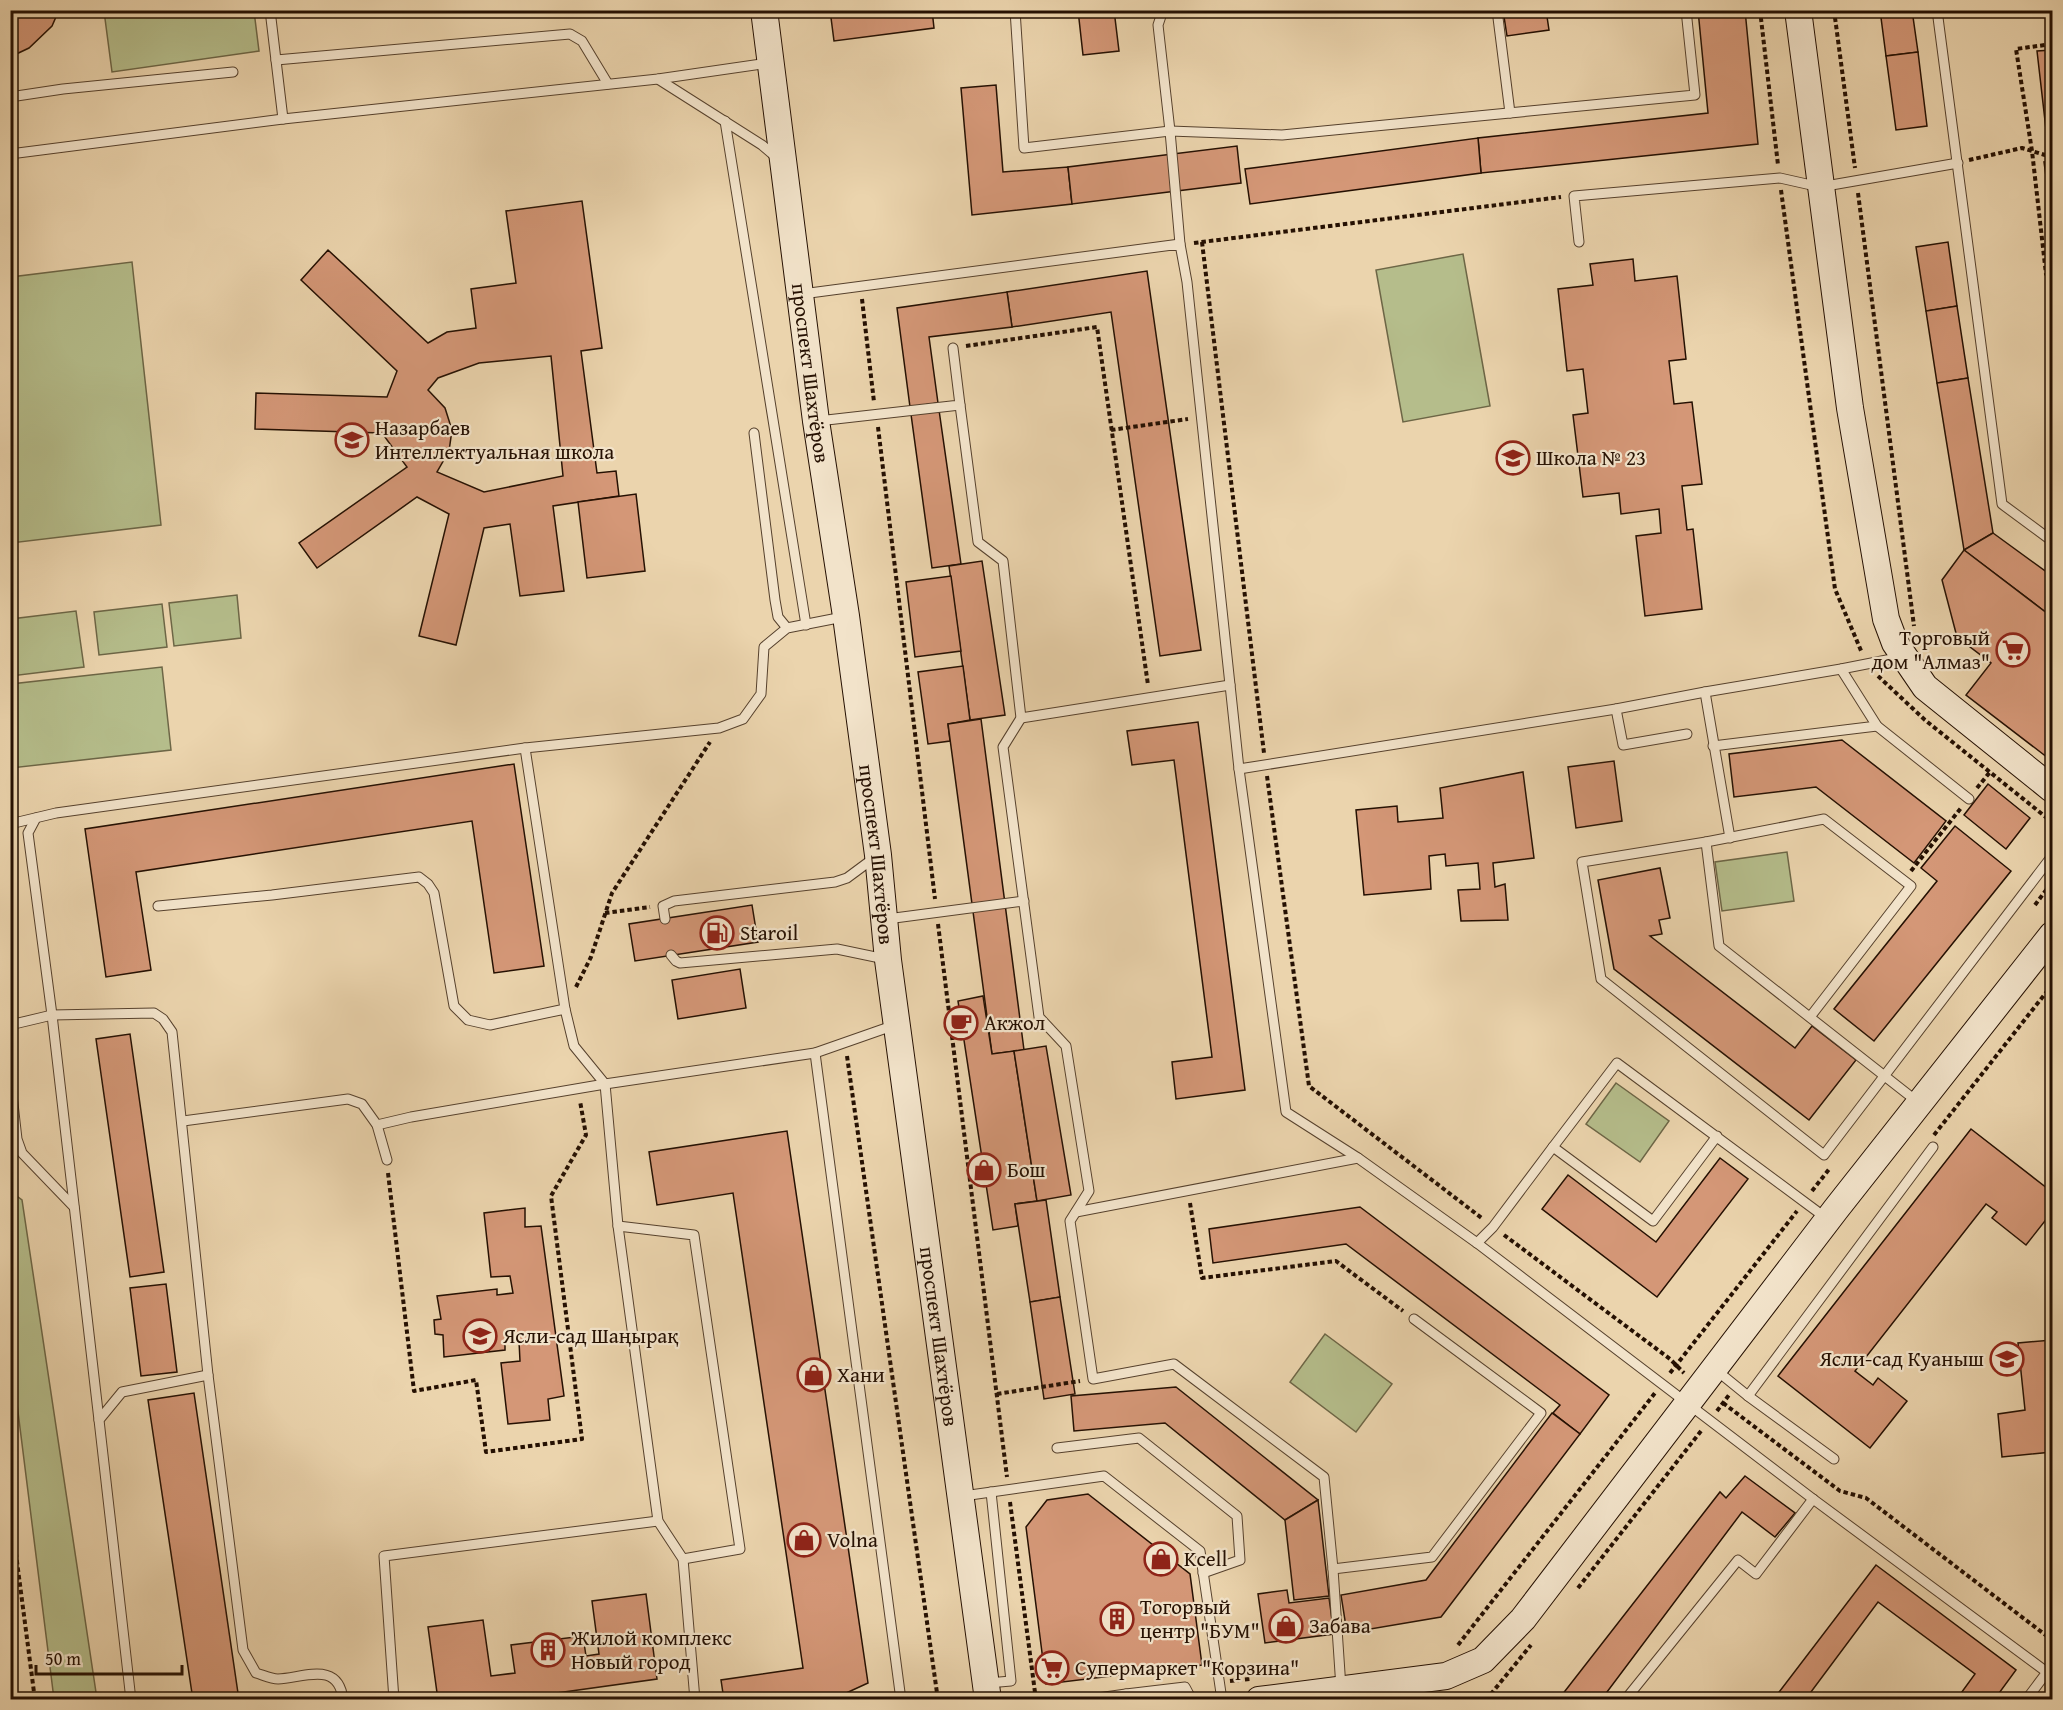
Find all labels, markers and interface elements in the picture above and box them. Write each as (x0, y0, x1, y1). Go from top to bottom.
street label: проспект Шахтёров (784, 281, 838, 465)
place label: Назарбаев Интеллектуальная школа (375, 412, 614, 467)
school or university icon: Назарбаев Интеллектуальная школа (334, 422, 370, 458)
school or university icon: Школа № 23 (1495, 440, 1531, 476)
place label: Школа № 23 (1536, 442, 1646, 473)
place label: Торговый дом "Алмаз" (1871, 622, 1990, 677)
supermarket icon: Торговый дом "Алмаз" (1995, 632, 2031, 668)
street label: проспект Шахтёров (851, 762, 902, 946)
fuel station icon: Staroil (699, 915, 735, 951)
place label: Staroil (740, 917, 799, 948)
cafe icon: Акжол (943, 1005, 979, 1041)
place label: Акжол (984, 1007, 1046, 1038)
shop icon: Бош (966, 1152, 1002, 1188)
place label: Бош (1007, 1154, 1046, 1185)
street label: проспект Шахтёров (912, 1244, 967, 1428)
school or university icon: Ясли-сад Шаңырақ (462, 1318, 498, 1354)
place label: Ясли-сад Шаңырақ (502, 1320, 679, 1351)
school or university icon: Ясли-сад Куаныш (1989, 1341, 2025, 1377)
place label: Ясли-сад Куаныш (1818, 1343, 1984, 1374)
shop icon: Хани (796, 1357, 832, 1393)
place label: Хани (837, 1359, 885, 1390)
shop icon: Volna (786, 1522, 822, 1558)
place label: Volna (827, 1524, 878, 1555)
shop icon: Kcell (1143, 1541, 1179, 1577)
place label: Kcell (1184, 1543, 1227, 1574)
place label: Тогорвый центр "БУМ" (1140, 1591, 1260, 1646)
building icon: Тогорвый центр "БУМ" (1099, 1601, 1135, 1637)
shop icon: Забава (1268, 1608, 1304, 1644)
place label: Забава (1309, 1610, 1371, 1641)
place label: Жилой комплекс Новый город (570, 1622, 732, 1677)
building icon: Жилой комплекс Новый город (530, 1632, 566, 1668)
scale bar (36, 1638, 182, 1676)
text: 50 m (45, 1645, 81, 1672)
supermarket icon: Супермаркет "Корзина" (1034, 1650, 1070, 1686)
place label: Супермаркет "Корзина" (1075, 1652, 1299, 1683)

